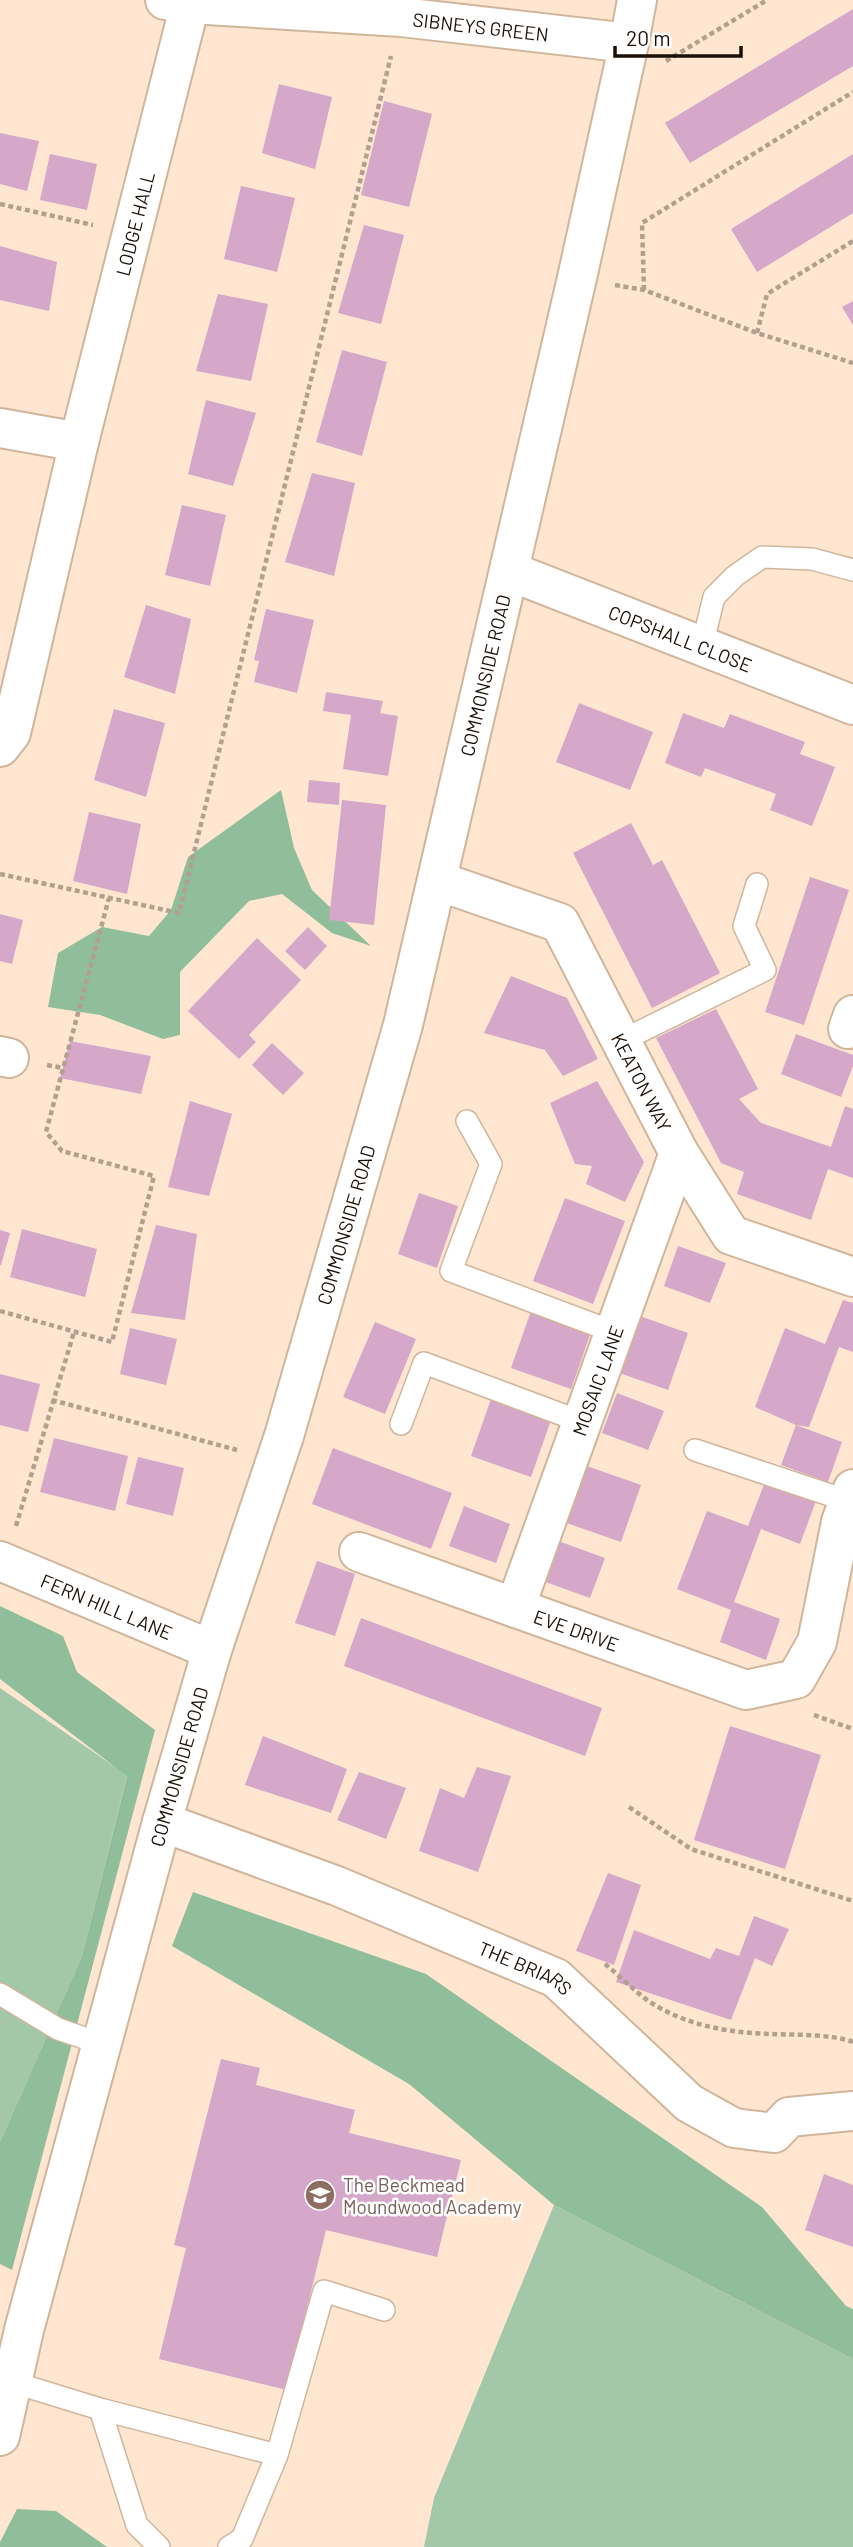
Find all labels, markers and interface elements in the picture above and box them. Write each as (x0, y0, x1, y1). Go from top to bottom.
street label: SIBNEYS GREEN (412, 7, 550, 45)
scale bar (615, 14, 741, 58)
text: 20 m (626, 25, 671, 50)
street label: LODGE HALL (110, 169, 159, 278)
street label: COMMONSIDE ROAD (455, 592, 514, 758)
street label: COPSHALL CLOSE (605, 599, 755, 676)
street label: KEATON WAY (607, 1029, 677, 1135)
street label: COMMONSIDE ROAD (311, 1142, 379, 1307)
street label: MOSAIC LANE (567, 1322, 627, 1439)
street label: FERN HILL LANE (38, 1568, 176, 1644)
street label: EVE DRIVE (531, 1604, 622, 1655)
street label: COMMONSIDE ROAD (144, 1684, 212, 1849)
street label: THE BRIARS (475, 1935, 578, 1999)
place label: The Beckmead Moundwood Academy (343, 2173, 522, 2218)
school or university icon: The Beckmead Moundwood Academy (303, 2178, 337, 2212)

